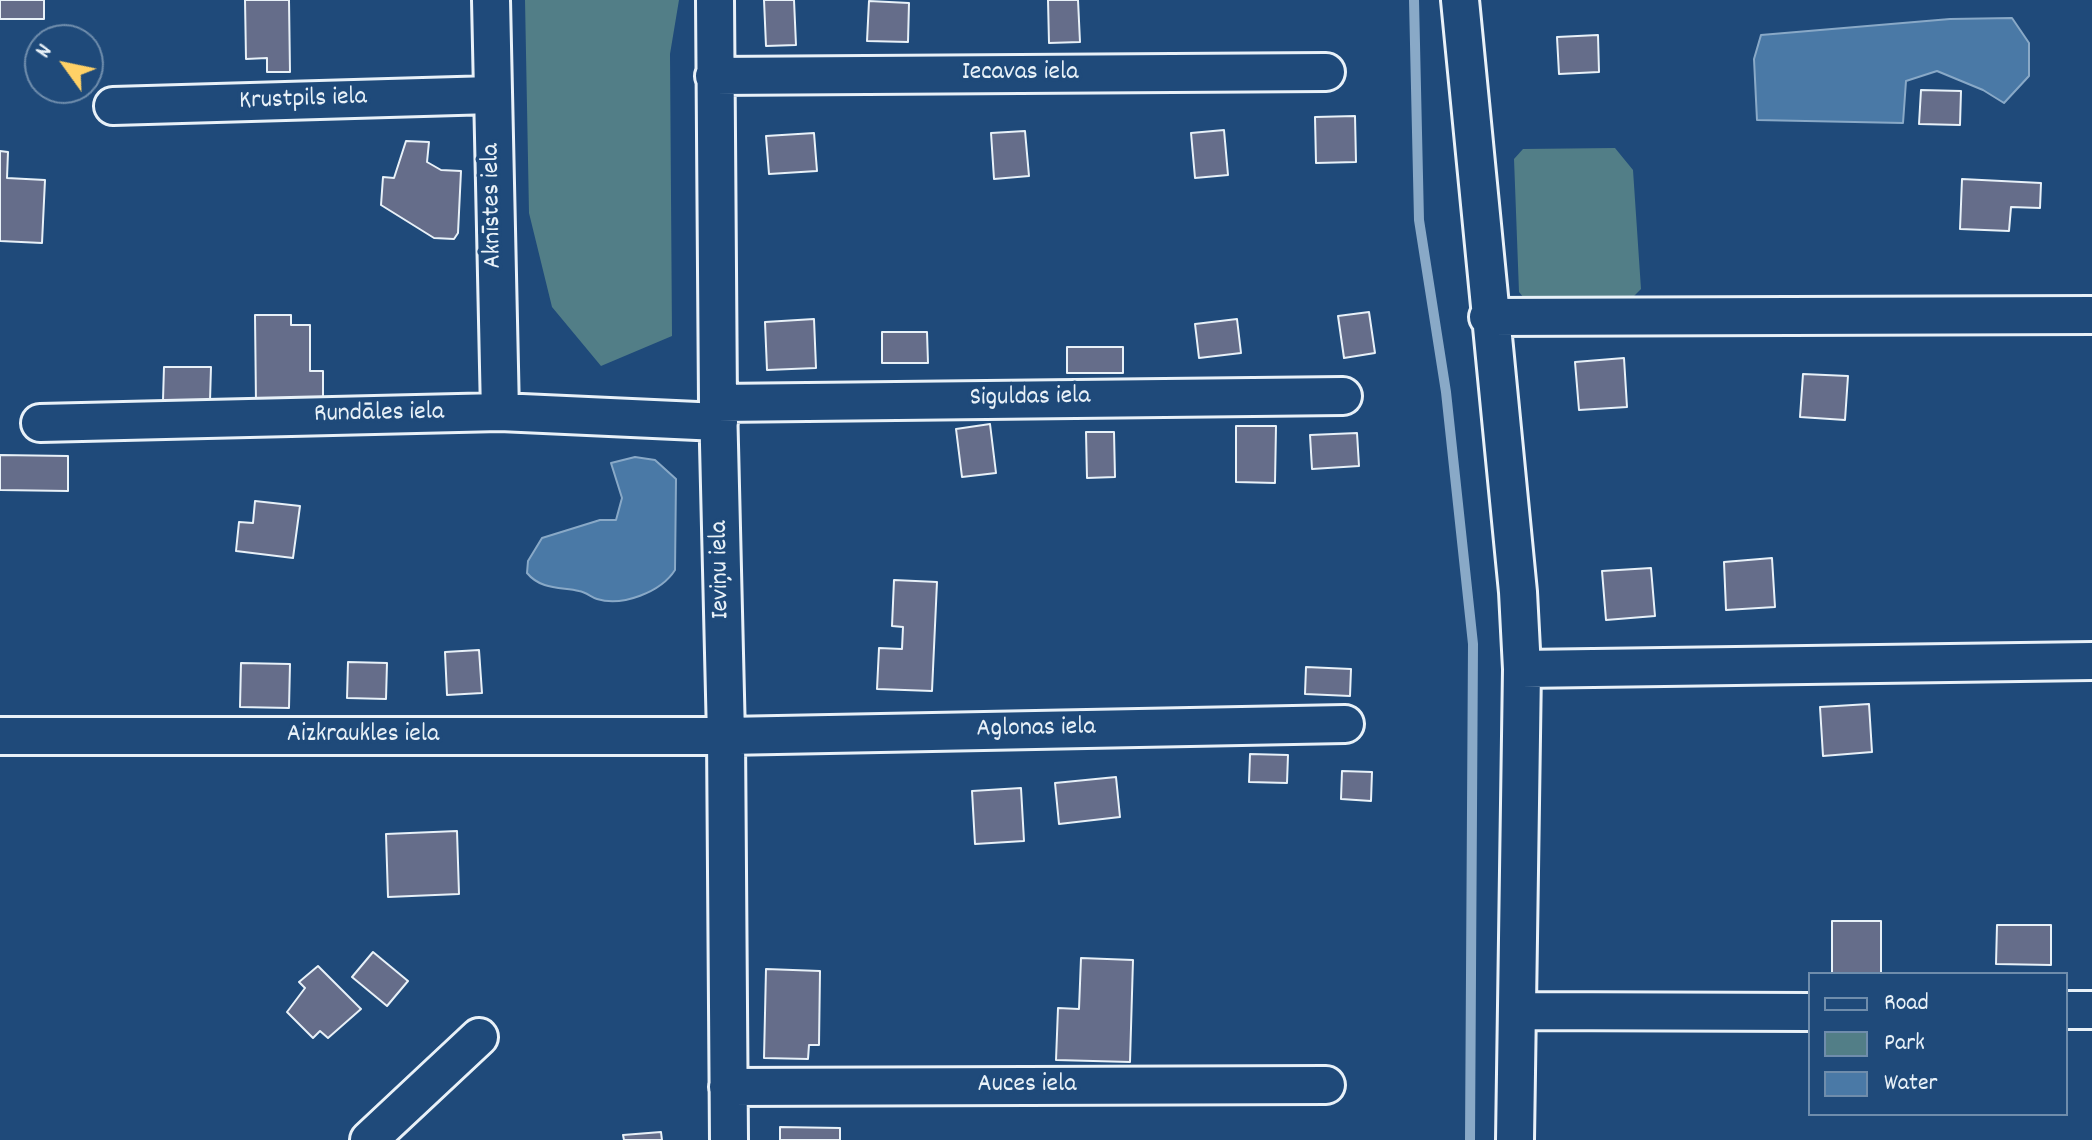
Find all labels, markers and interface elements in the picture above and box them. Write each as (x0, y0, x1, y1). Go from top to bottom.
north arrow (24, 24, 104, 104)
text: N (29, 39, 61, 65)
street label: Iecavas iela (962, 58, 1078, 90)
street label: Krustpils iela (239, 83, 367, 119)
street label: Aknīstes iela (477, 143, 511, 269)
street label: Siguldas iela (969, 382, 1091, 416)
street label: Rundāles iela (314, 398, 444, 432)
street label: Ieviņu iela (706, 520, 738, 620)
street label: Aglonas iela (976, 713, 1096, 747)
street label: Aizkraukles iela (287, 720, 439, 752)
legend (1808, 972, 2068, 1116)
text: Road (1884, 987, 1929, 1021)
text: Park (1884, 1027, 1925, 1061)
text: Water (1884, 1067, 1937, 1101)
street label: Auces iela (978, 1070, 1076, 1102)

